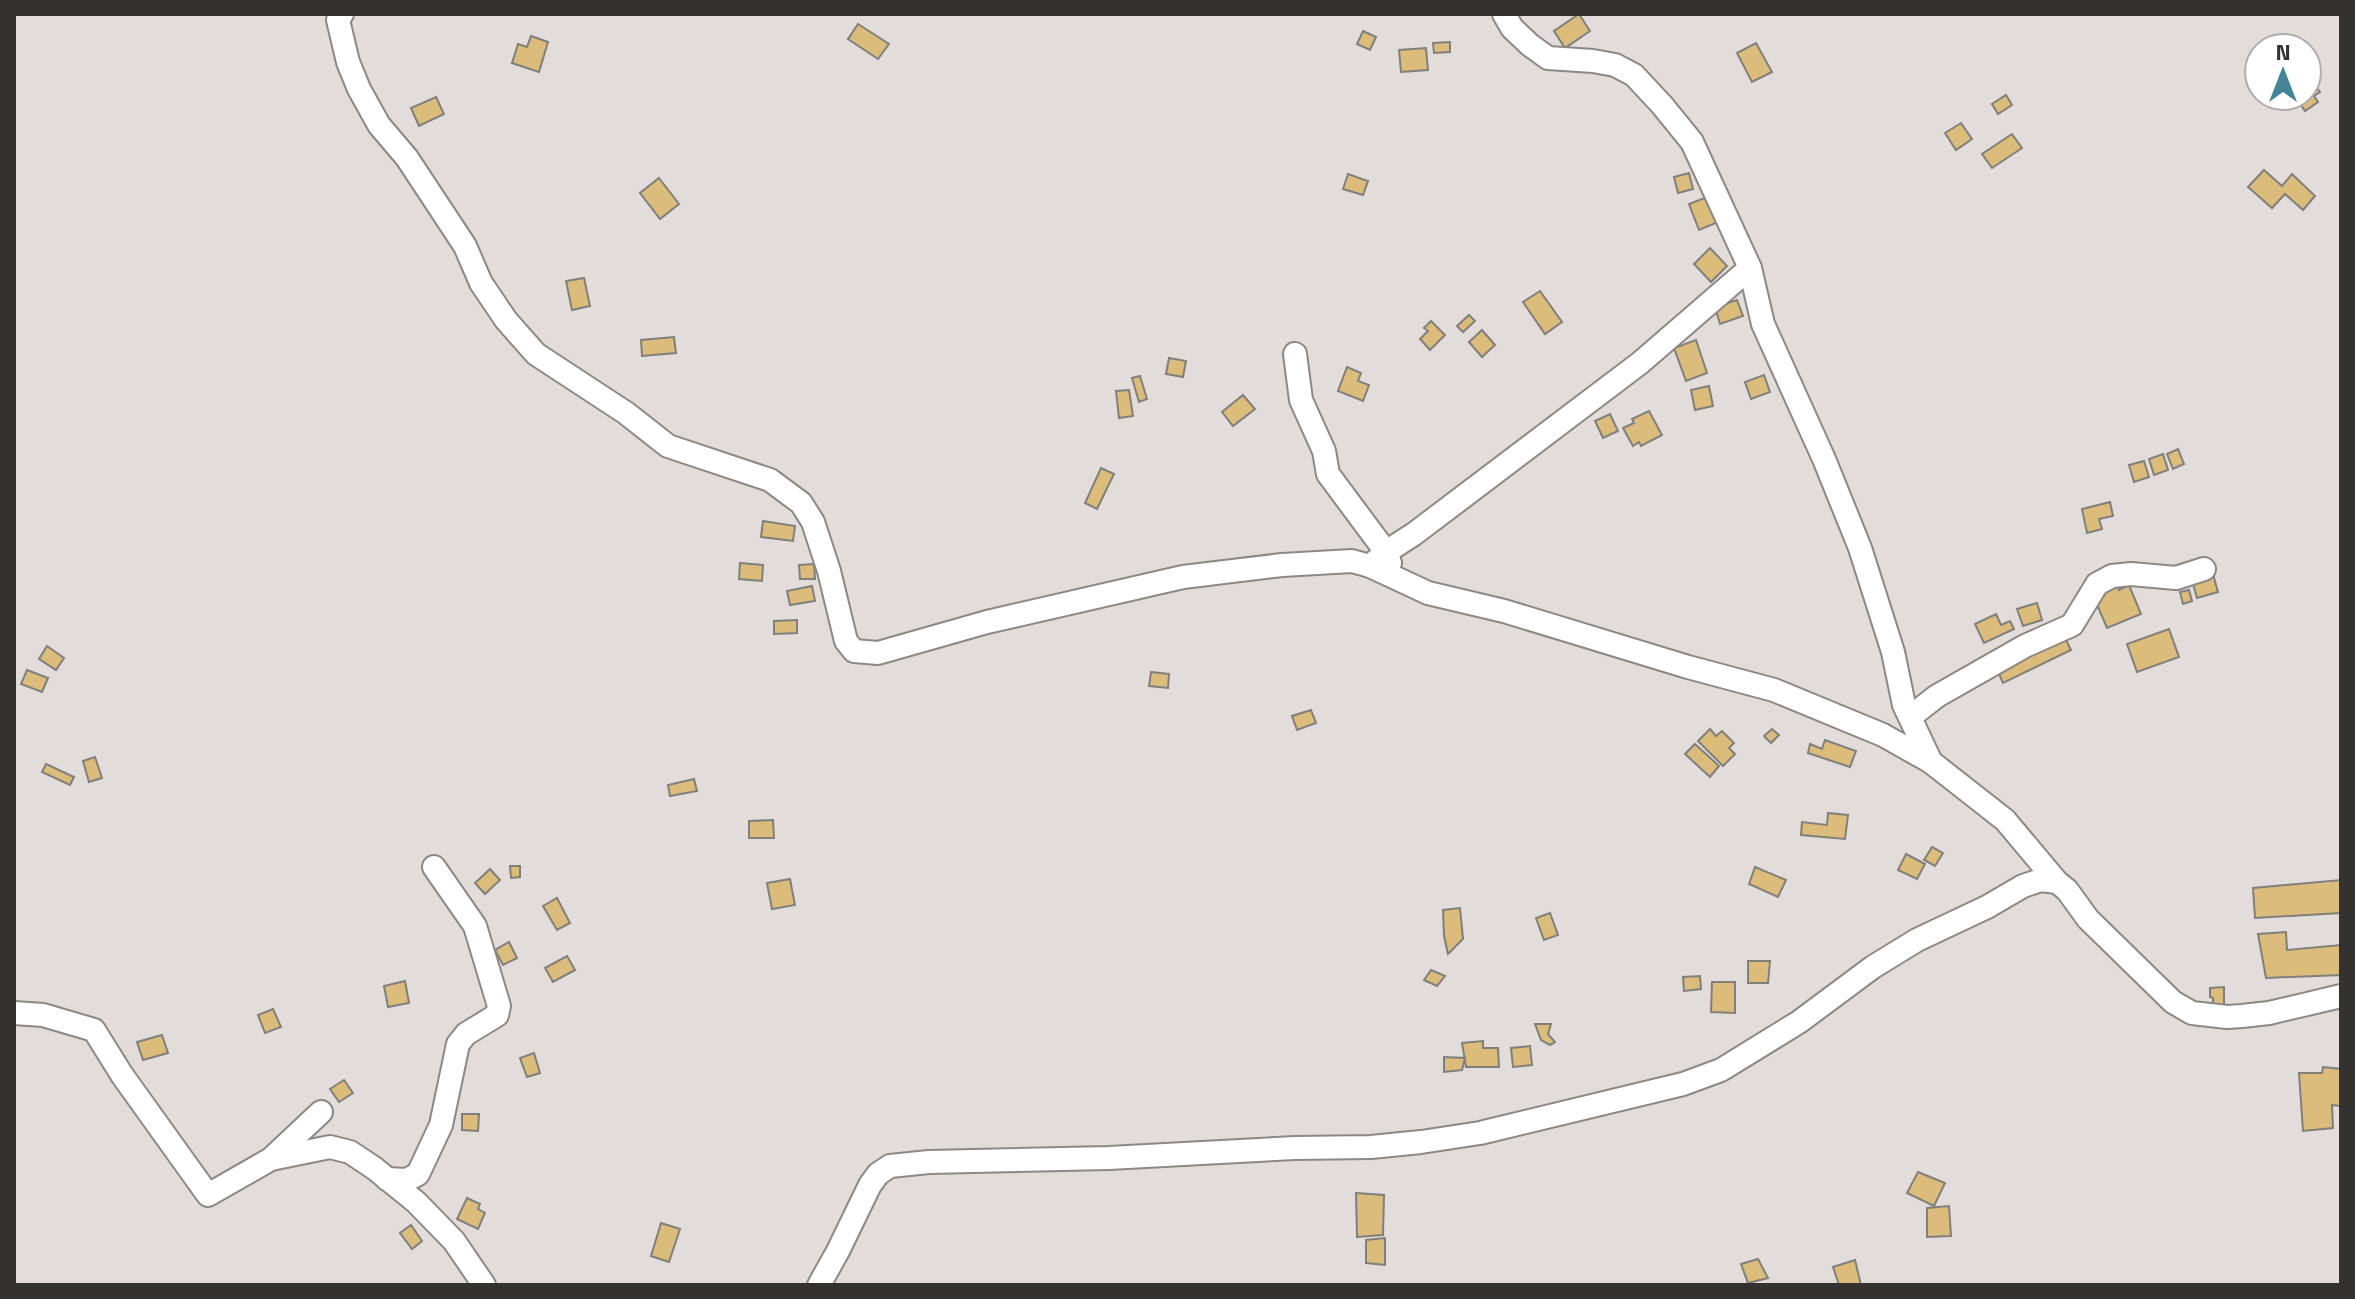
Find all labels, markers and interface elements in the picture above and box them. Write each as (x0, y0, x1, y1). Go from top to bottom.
north arrow (2243, 32, 2323, 112)
text: N (2275, 35, 2291, 69)

